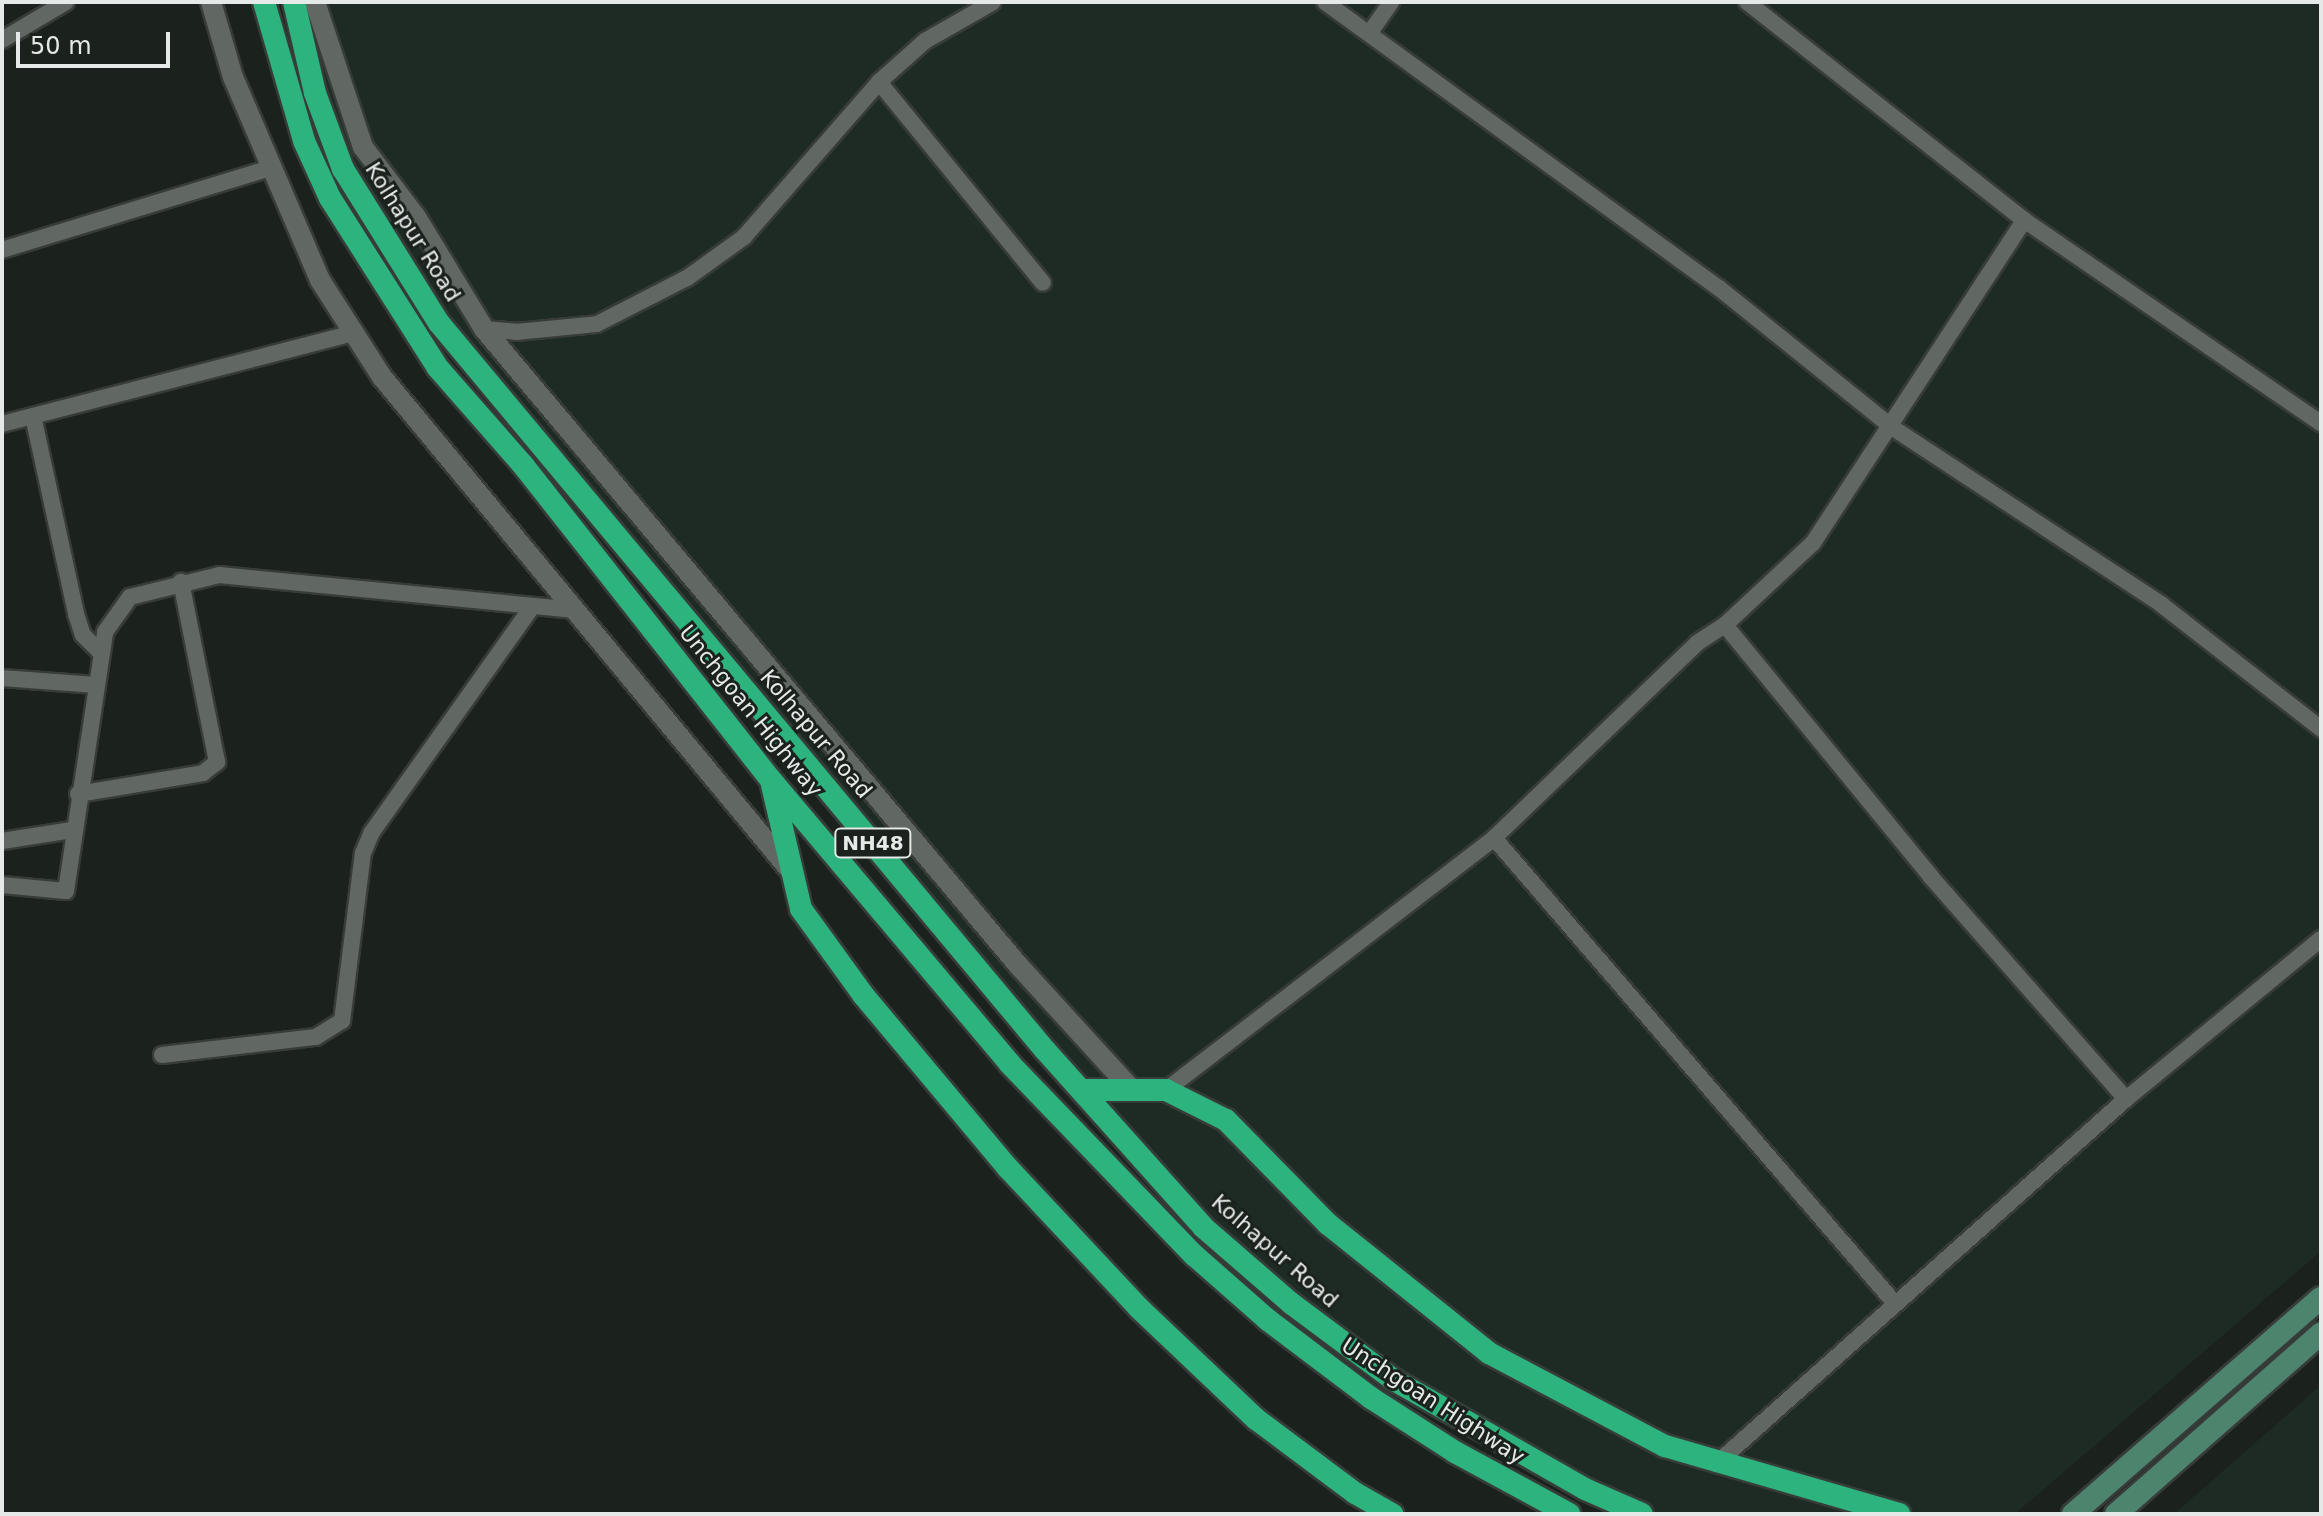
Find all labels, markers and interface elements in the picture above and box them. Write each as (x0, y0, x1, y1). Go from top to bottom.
scale bar (20, 16, 174, 66)
text: 50 m (30, 32, 92, 60)
street label: Kolhapur Road (360, 157, 466, 307)
street label: Unchgoan Highway (674, 620, 828, 802)
street label: Kolhapur Road (755, 664, 877, 804)
road number: NH48 (833, 827, 913, 859)
street label: Kolhapur Road (1206, 1189, 1344, 1313)
street label: Unchgoan Highway (1336, 1332, 1530, 1470)

